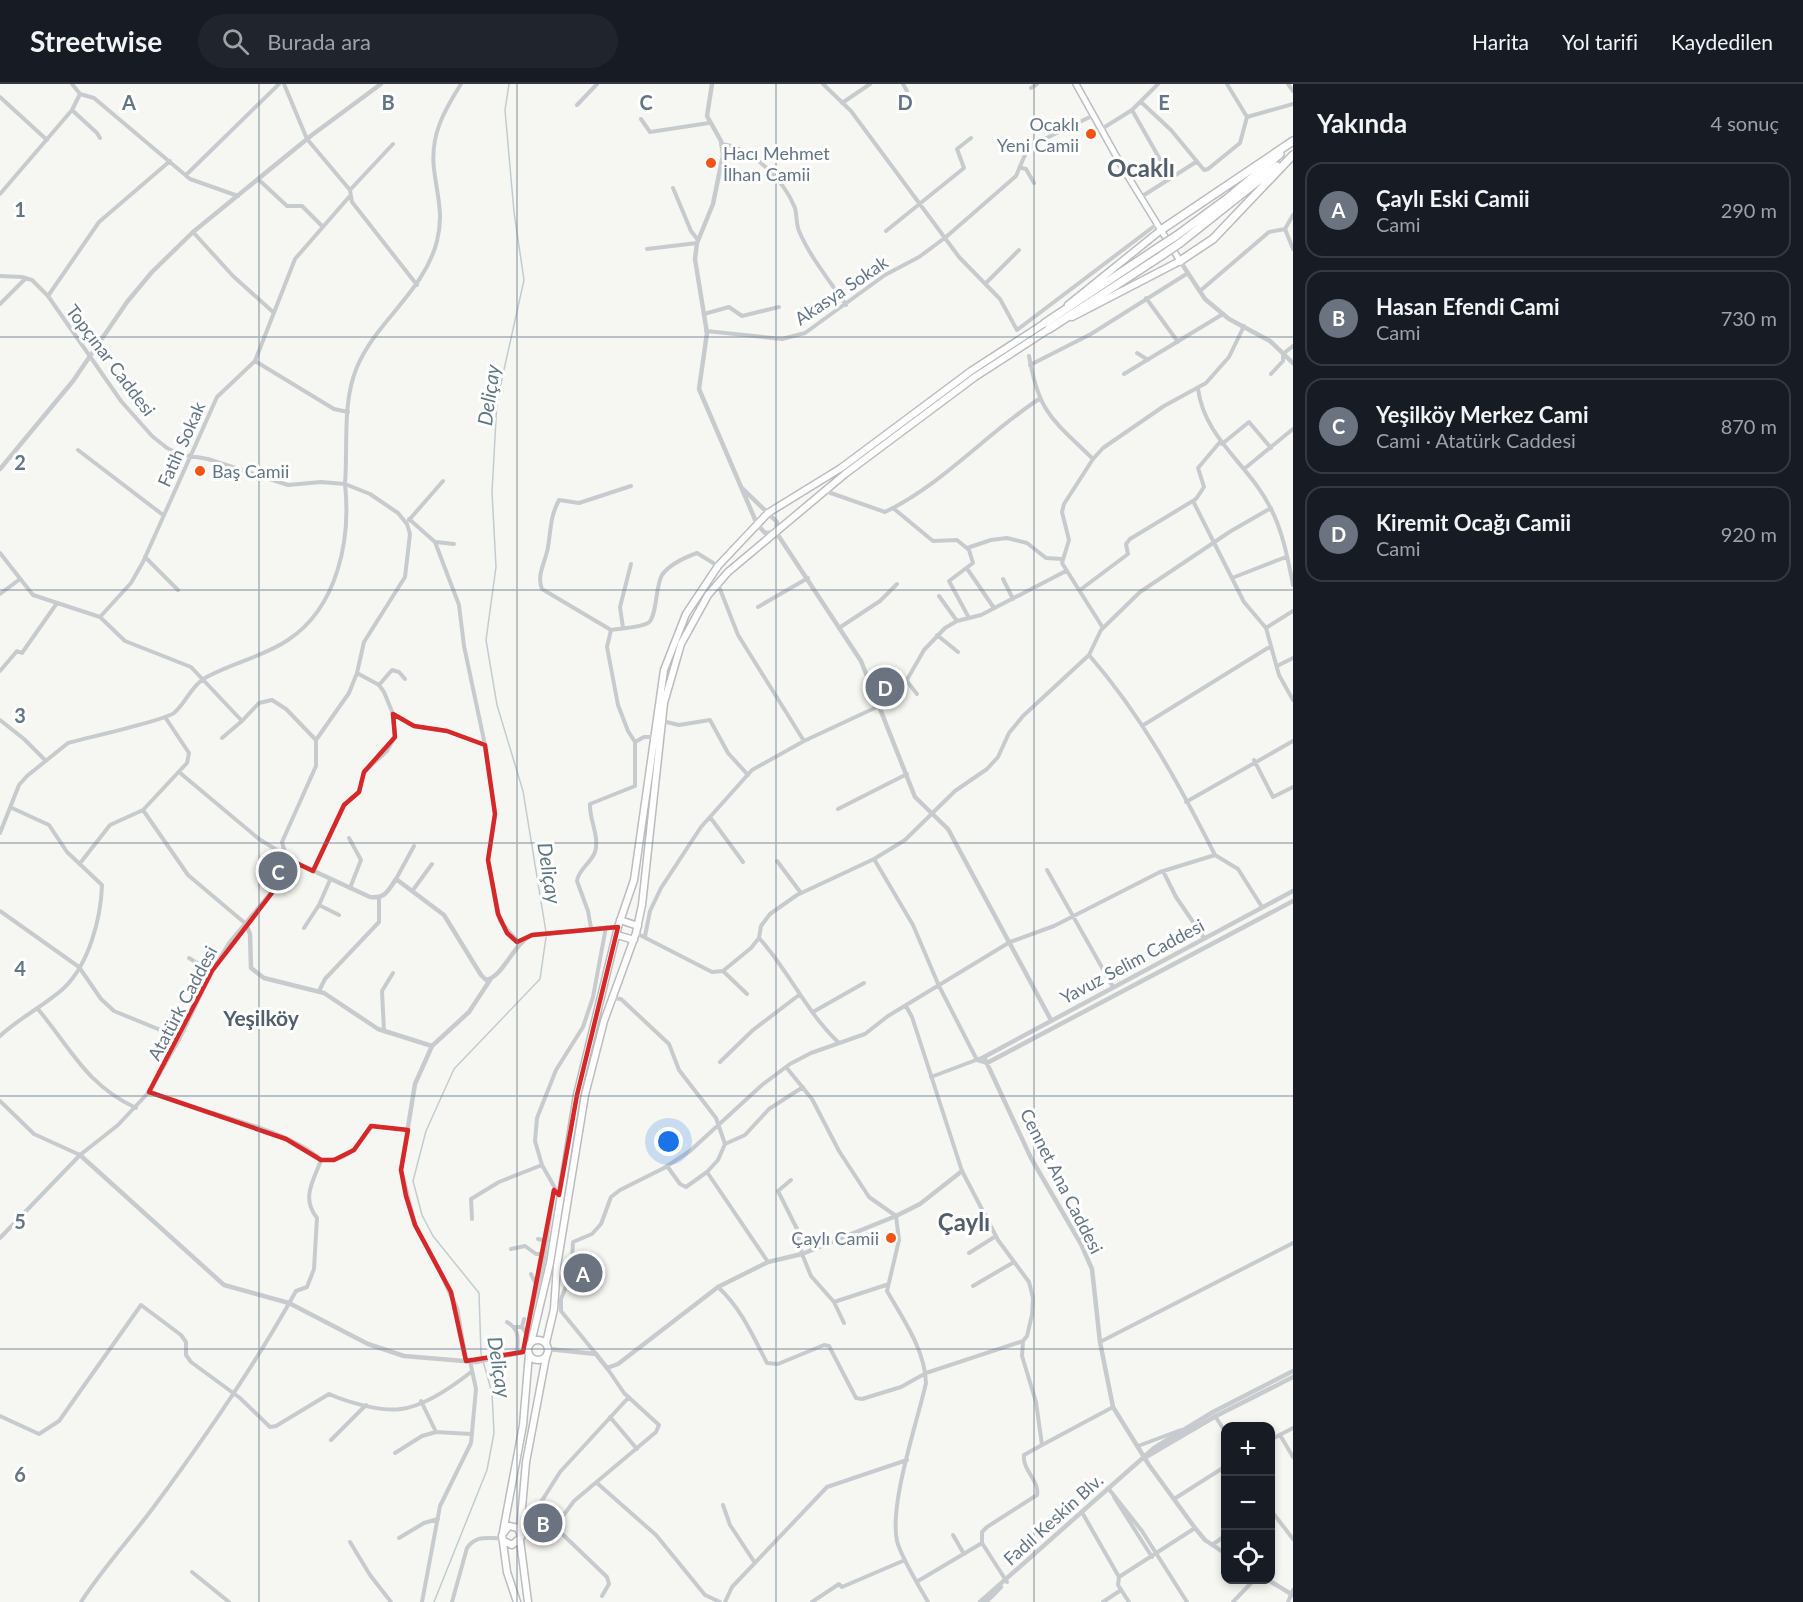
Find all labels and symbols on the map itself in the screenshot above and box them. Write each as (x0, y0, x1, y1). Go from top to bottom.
text: A (121, 90, 136, 114)
text: B (381, 90, 395, 114)
text: C (639, 90, 653, 114)
text: D (897, 90, 913, 114)
text: E (1158, 90, 1170, 114)
place label: Ocaklı Yeni Camii (997, 113, 1079, 156)
marker: Ocaklı Yeni Camii (1084, 127, 1098, 141)
place label: Hacı Mehmet İlhan Camii (723, 142, 830, 185)
district label: Ocaklı (1107, 153, 1175, 182)
marker: Hacı Mehmet İlhan Camii (704, 156, 718, 170)
text: 1 (14, 197, 26, 221)
street label: Akasya Sokak (790, 250, 892, 329)
street label: Topçınar Caddesi (62, 300, 160, 420)
water label: Deliçay (472, 362, 504, 427)
street label: Fatih Sokak (153, 397, 210, 490)
text: 2 (14, 450, 26, 474)
place label: Baş Camii (212, 460, 289, 482)
marker: Baş Camii (193, 464, 207, 478)
pin: D (866, 664, 904, 710)
text: 3 (14, 703, 26, 727)
water label: Deliçay (533, 841, 567, 906)
pin: C (258, 848, 298, 894)
street label: Yavuz Selim Caddesi (1056, 914, 1208, 1008)
street label: Atatürk Caddesi (143, 942, 221, 1064)
text: 4 (14, 956, 26, 980)
district label: Yeşilköy (222, 1005, 300, 1030)
street label: Cennet Ana Caddesi (1016, 1105, 1108, 1257)
your location (654, 1127, 683, 1156)
district label: Çaylı (938, 1207, 990, 1236)
text: 5 (14, 1209, 26, 1233)
place label: Çaylı Camii (791, 1227, 879, 1249)
marker: Çaylı Camii (884, 1231, 898, 1245)
pin: A (564, 1250, 602, 1296)
water label: Deliçay (483, 1335, 517, 1400)
text: 6 (14, 1462, 26, 1486)
street label: Fadıl Keskin Blv. (999, 1469, 1107, 1569)
pin: B (524, 1500, 562, 1546)

